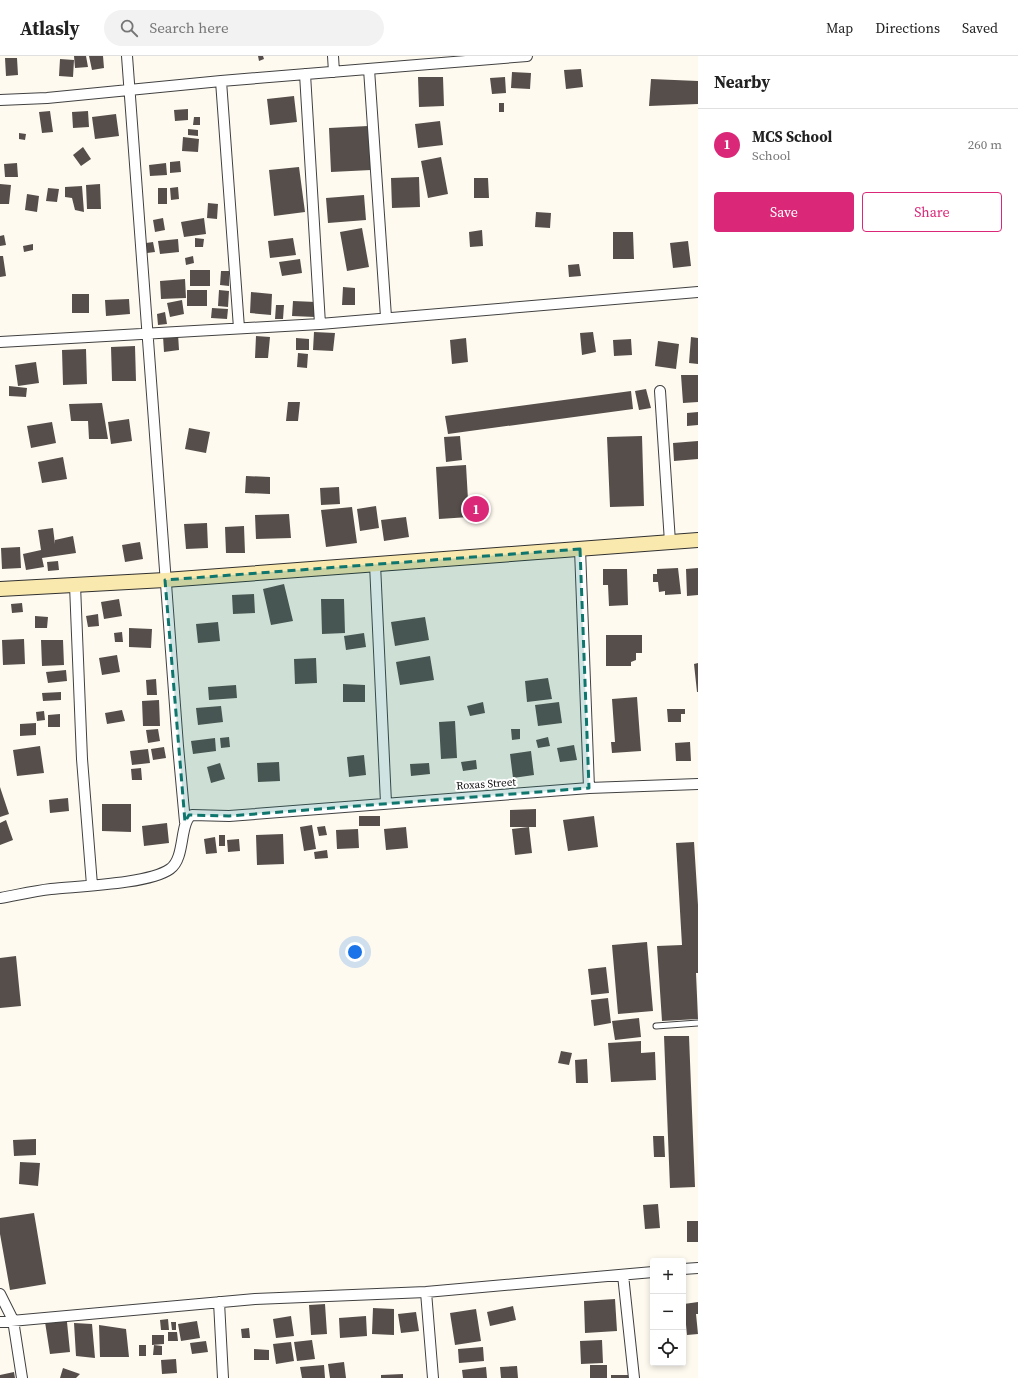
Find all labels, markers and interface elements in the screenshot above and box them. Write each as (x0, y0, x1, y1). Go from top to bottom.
search box (104, 10, 384, 46)
text: Atlasly (20, 15, 80, 41)
icon: search (118, 17, 140, 39)
text: Search here (150, 17, 229, 38)
text: Map (826, 18, 853, 38)
text: Directions (875, 18, 940, 38)
text: Saved (962, 18, 998, 38)
text: Nearby (714, 70, 770, 94)
text: MCS School (752, 126, 832, 147)
text: 1 (723, 136, 731, 153)
text: 260 m (968, 136, 1002, 153)
text: School (752, 147, 791, 164)
button: Save (714, 192, 854, 232)
button: Share (862, 192, 1002, 232)
pin: 1 (463, 494, 489, 524)
street label: Roxas Street (456, 774, 517, 794)
your location (345, 942, 365, 962)
map controls (650, 1258, 686, 1366)
button: + (650, 1258, 686, 1294)
button: − (650, 1294, 686, 1330)
button: locate (650, 1330, 686, 1366)

